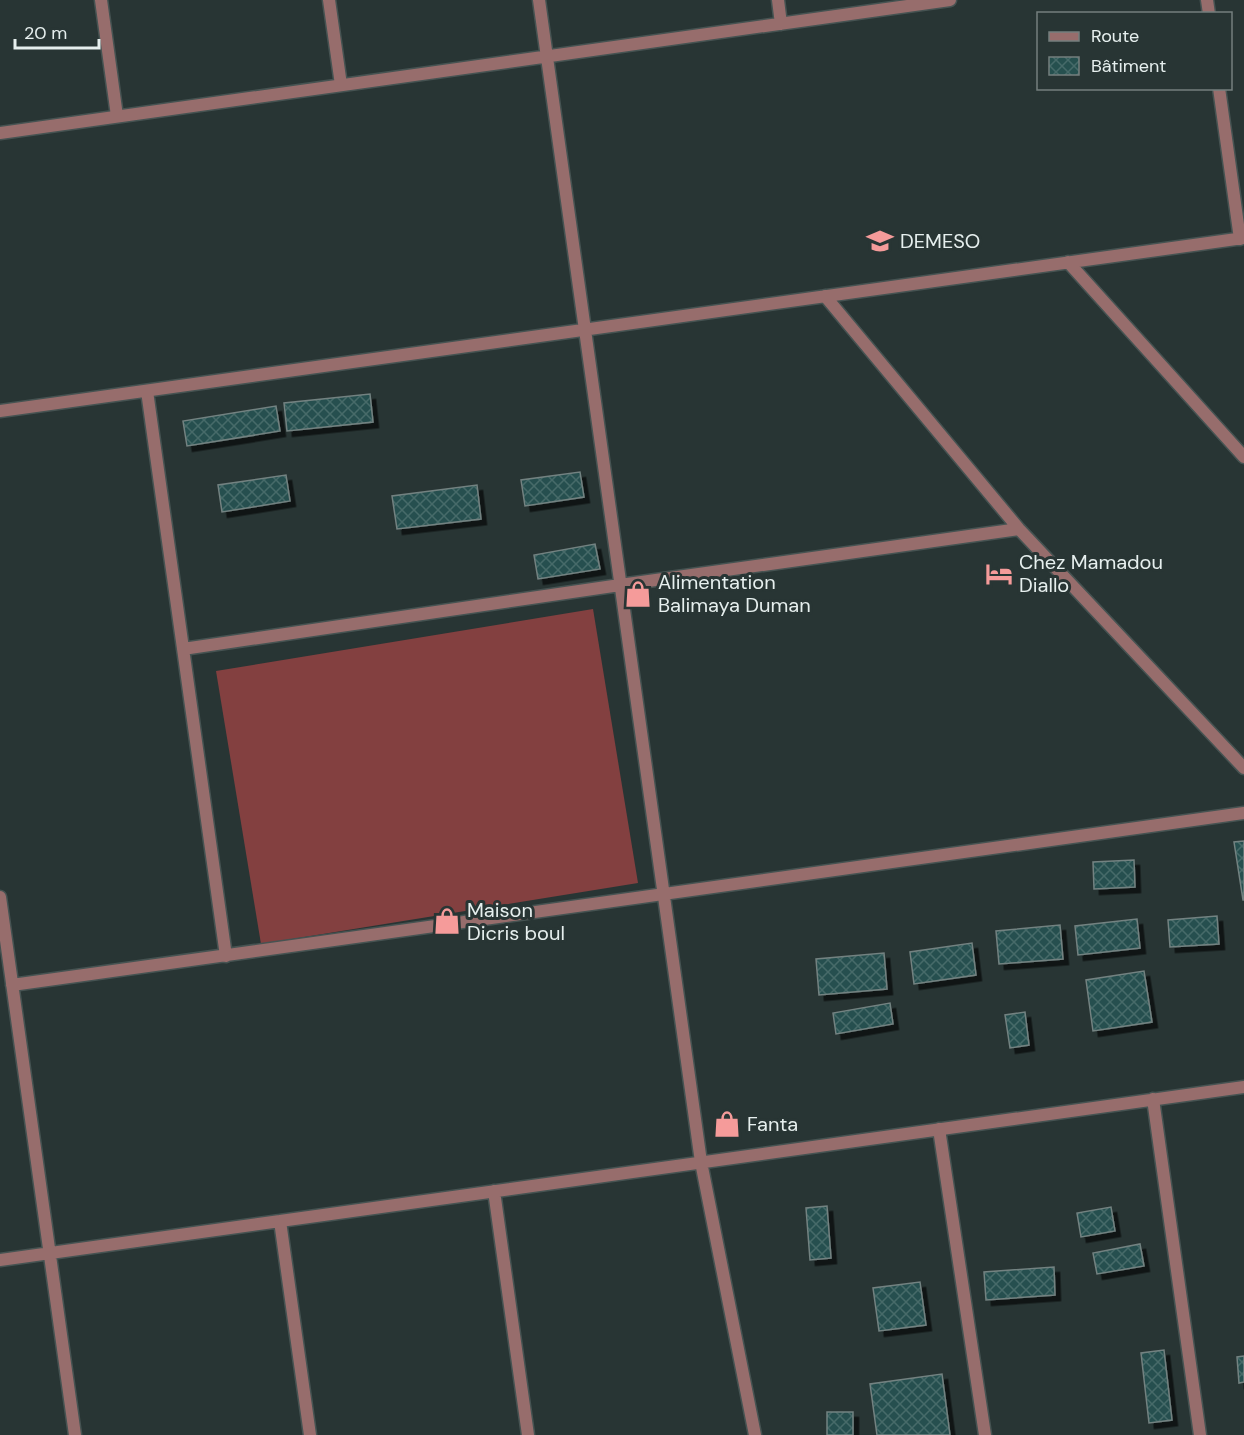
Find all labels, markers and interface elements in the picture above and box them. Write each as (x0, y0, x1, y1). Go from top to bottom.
scale bar (15, 12, 99, 50)
legend (1037, 12, 1232, 90)
text: 20 m (24, 21, 67, 45)
text: Route (1091, 24, 1139, 48)
text: Bâtiment (1091, 54, 1166, 78)
school or university icon: DEMESO (865, 226, 895, 256)
place label: DEMESO (900, 228, 980, 254)
place label: Chez Mamadou Diallo (1019, 549, 1163, 598)
hotel icon: Chez Mamadou Diallo (984, 559, 1014, 589)
place label: Alimentation Balimaya Duman (658, 569, 811, 618)
shop icon: Alimentation Balimaya Duman (623, 579, 653, 609)
place label: Maison Dicris boul (467, 897, 565, 946)
shop icon: Maison Dicris boul (432, 906, 462, 936)
shop icon: Fanta (712, 1109, 742, 1139)
place label: Fanta (747, 1111, 798, 1137)

